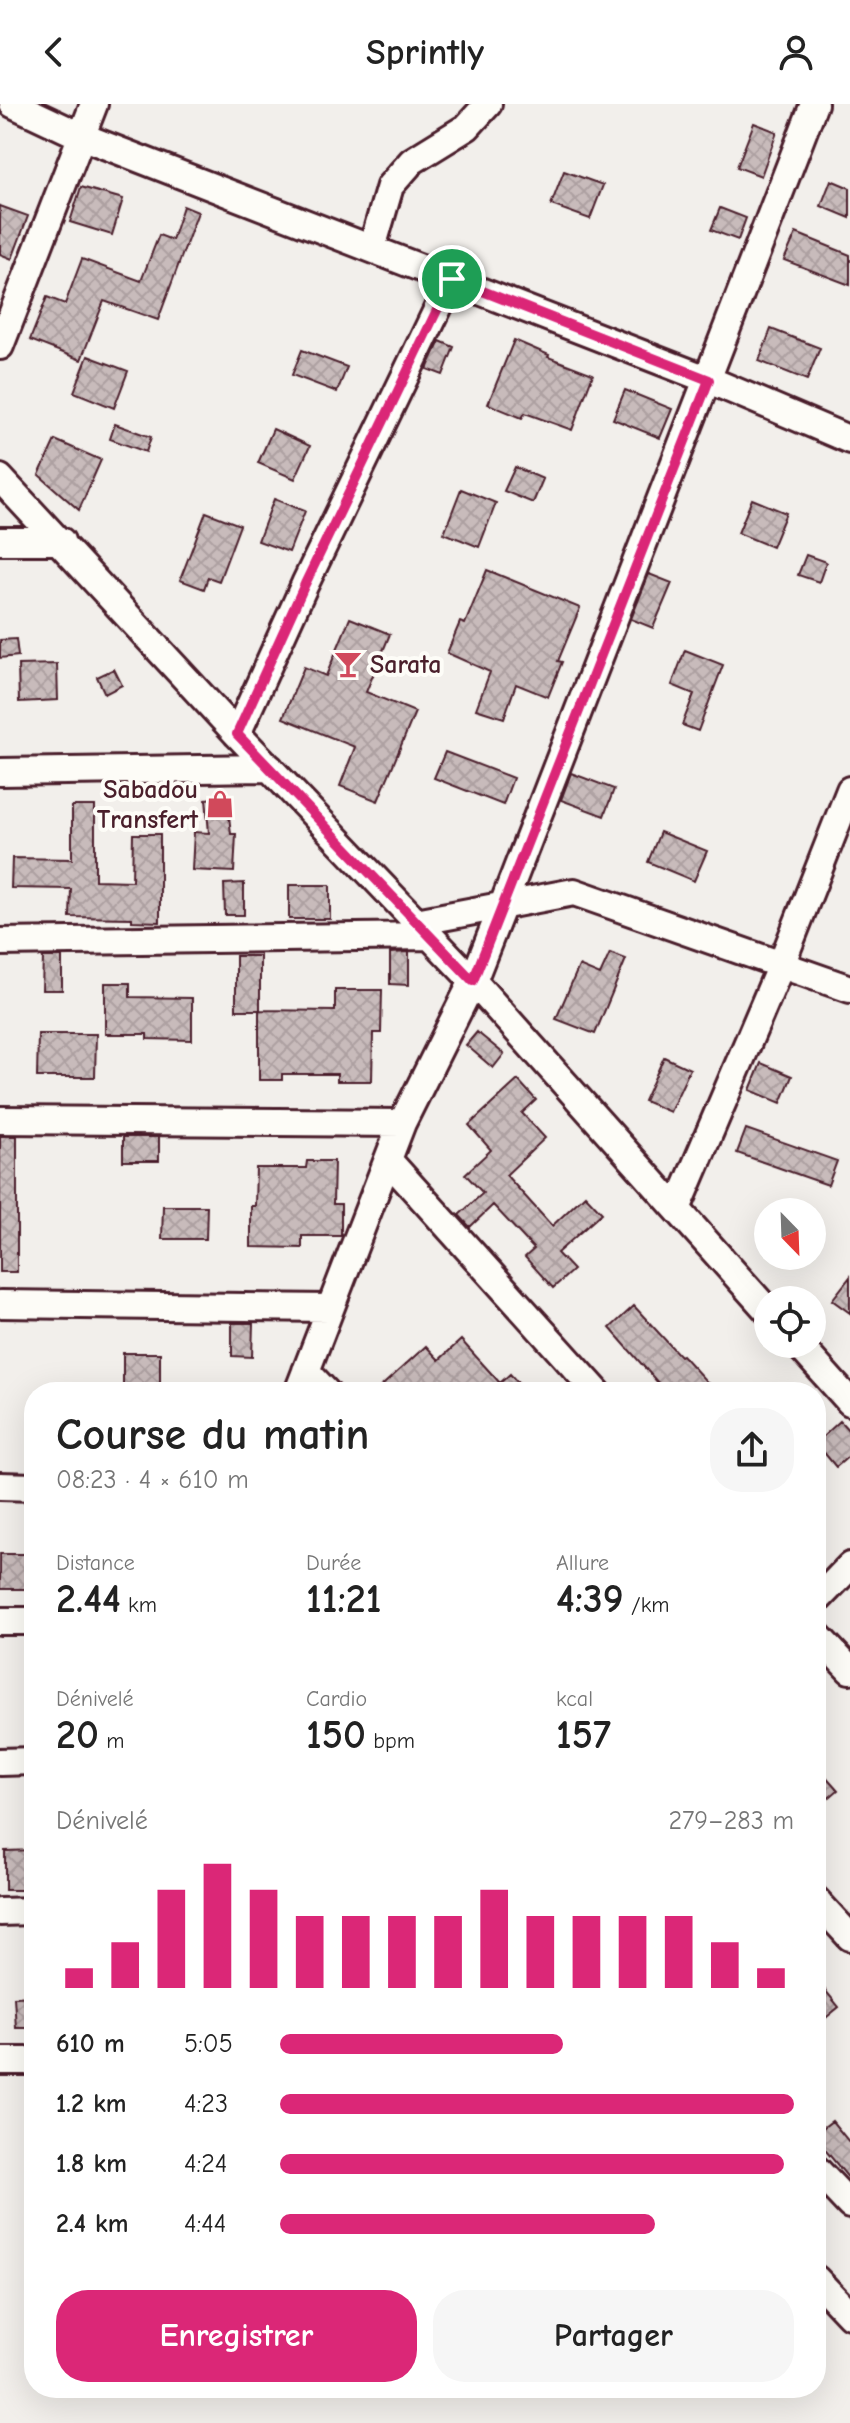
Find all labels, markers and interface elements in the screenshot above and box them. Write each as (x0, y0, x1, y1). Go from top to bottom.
icon: back (32, 30, 76, 74)
icon: person (774, 30, 818, 74)
text: Sprintly (366, 32, 484, 73)
pin (418, 245, 486, 313)
icon: arrive (430, 257, 474, 301)
bar icon: Sarata (333, 649, 363, 679)
place label: Sarata (370, 650, 441, 680)
place label: Sabadou Transfert (97, 775, 198, 835)
shop icon: Sabadou Transfert (205, 789, 235, 819)
north arrow (754, 1198, 826, 1270)
map controls (754, 1198, 826, 1358)
button: locate (754, 1286, 826, 1358)
button: share (710, 1408, 794, 1492)
text: Course du matin (56, 1409, 370, 1460)
text: 08:23 · 4 × 610 m (56, 1465, 249, 1495)
text: Distance (56, 1550, 135, 1576)
text: Durée (306, 1550, 361, 1576)
text: Allure (556, 1550, 609, 1576)
text: 2.44 (56, 1576, 121, 1622)
text: 11:21 (306, 1576, 381, 1622)
text: 4:39 (556, 1576, 624, 1622)
text: km (121, 1592, 157, 1618)
text: /km (624, 1592, 669, 1618)
text: Dénivelé (56, 1686, 134, 1712)
text: Cardio (306, 1686, 367, 1712)
text: kcal (556, 1686, 593, 1712)
text: 20 (56, 1712, 99, 1758)
text: 150 (306, 1712, 366, 1758)
text: 157 (556, 1712, 611, 1758)
text: m (99, 1728, 124, 1754)
text: bpm (366, 1728, 415, 1754)
text: Dénivelé (56, 1806, 148, 1836)
text: 279–283 m (668, 1806, 794, 1836)
text: 610 m (56, 2029, 125, 2059)
text: 5:05 (184, 2029, 233, 2059)
text: 1.2 km (56, 2089, 127, 2119)
text: 4:23 (184, 2089, 228, 2119)
text: 1.8 km (56, 2149, 127, 2179)
text: 4:24 (184, 2149, 227, 2179)
text: 2.4 km (56, 2209, 128, 2239)
text: 4:44 (184, 2209, 226, 2239)
button: Enregistrer (56, 2290, 417, 2382)
button: Partager (433, 2290, 794, 2382)

